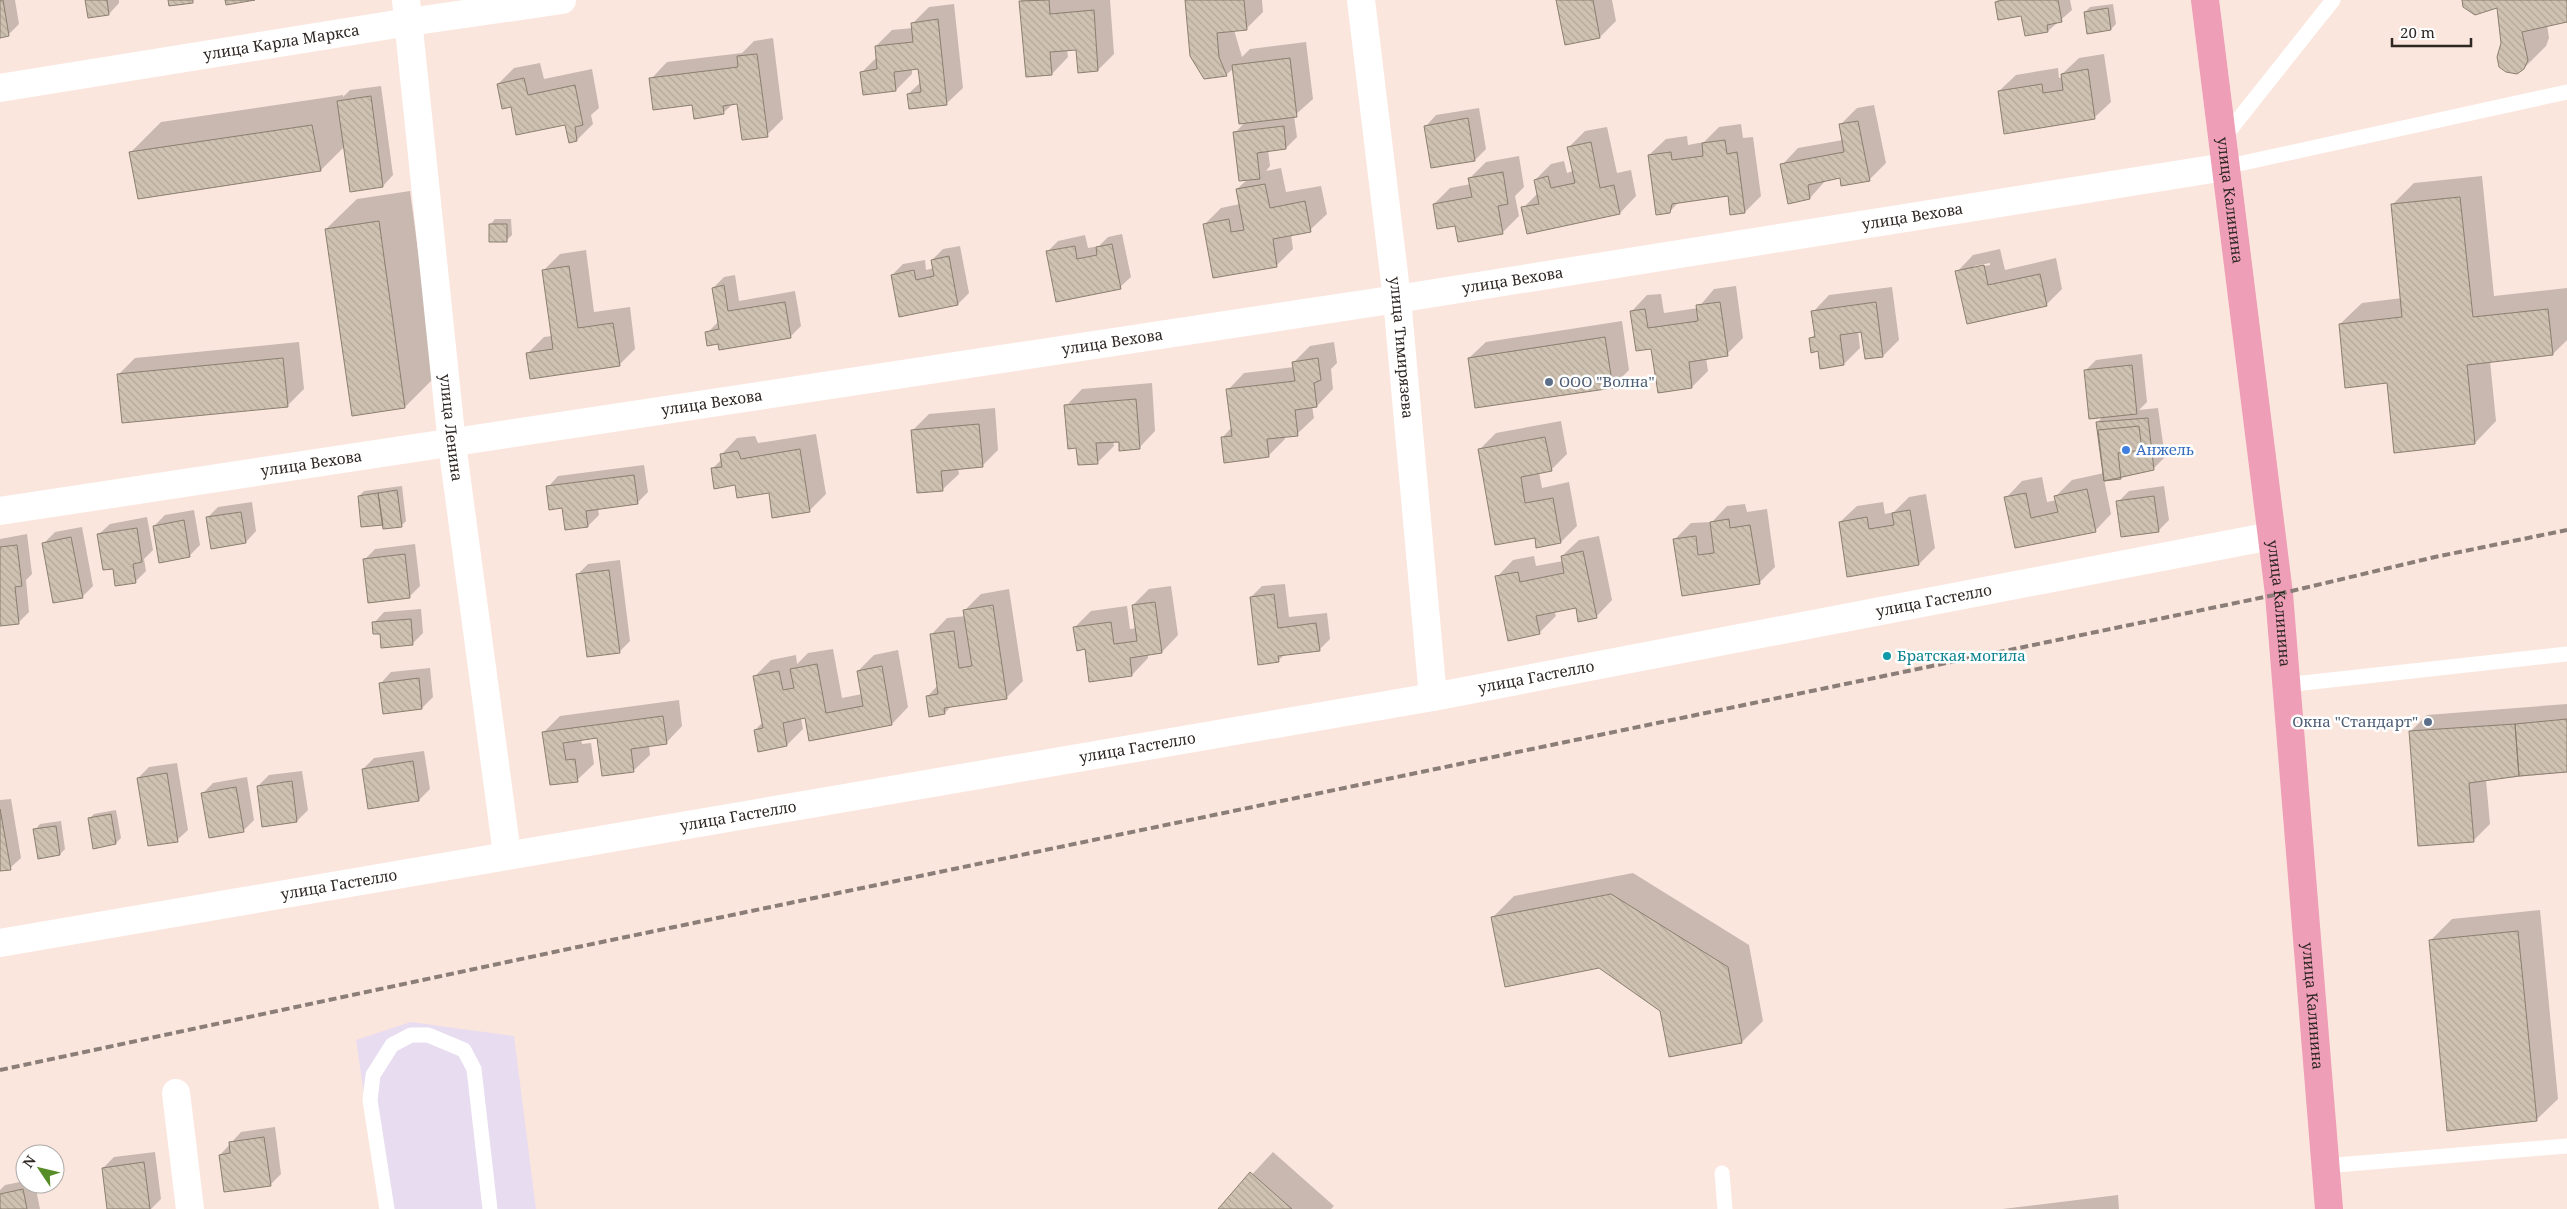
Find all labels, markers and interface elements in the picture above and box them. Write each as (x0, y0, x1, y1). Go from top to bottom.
scale bar (2392, 15, 2471, 47)
street label: улица Карла Маркса (202, 19, 361, 64)
text: 20 m (2400, 22, 2435, 42)
street label: улица Калинина (2213, 136, 2249, 265)
street label: улица Вехова (1860, 198, 1964, 234)
street label: улица Вехова (1460, 262, 1564, 298)
street label: улица Тимирязева (1385, 275, 1419, 419)
street label: улица Вехова (1060, 324, 1164, 359)
place label: ООО "Волна" (1559, 371, 1655, 391)
street label: улица Ленина (436, 373, 468, 483)
marker: ООО "Волна" (1543, 376, 1555, 388)
street label: улица Вехова (660, 384, 764, 420)
place label: Анжель (2136, 439, 2194, 459)
marker: Анжель (2120, 444, 2132, 456)
street label: улица Вехова (259, 445, 363, 480)
street label: улица Калинина (2263, 539, 2296, 668)
street label: улица Гастелло (1874, 579, 1993, 621)
place label: Братская могила (1897, 645, 2026, 665)
marker: Братская могила (1881, 650, 1893, 662)
street label: улица Гастелло (1476, 655, 1596, 697)
place label: Окна "Стандарт" (2292, 711, 2418, 731)
marker: Окна "Стандарт" (2422, 716, 2434, 728)
street label: улица Гастелло (1077, 727, 1197, 767)
street label: улица Гастелло (678, 795, 798, 835)
street label: улица Гастелло (279, 864, 399, 904)
street label: улица Калинина (2298, 942, 2329, 1070)
north arrow (15, 1144, 65, 1194)
text: N (18, 1151, 40, 1171)

